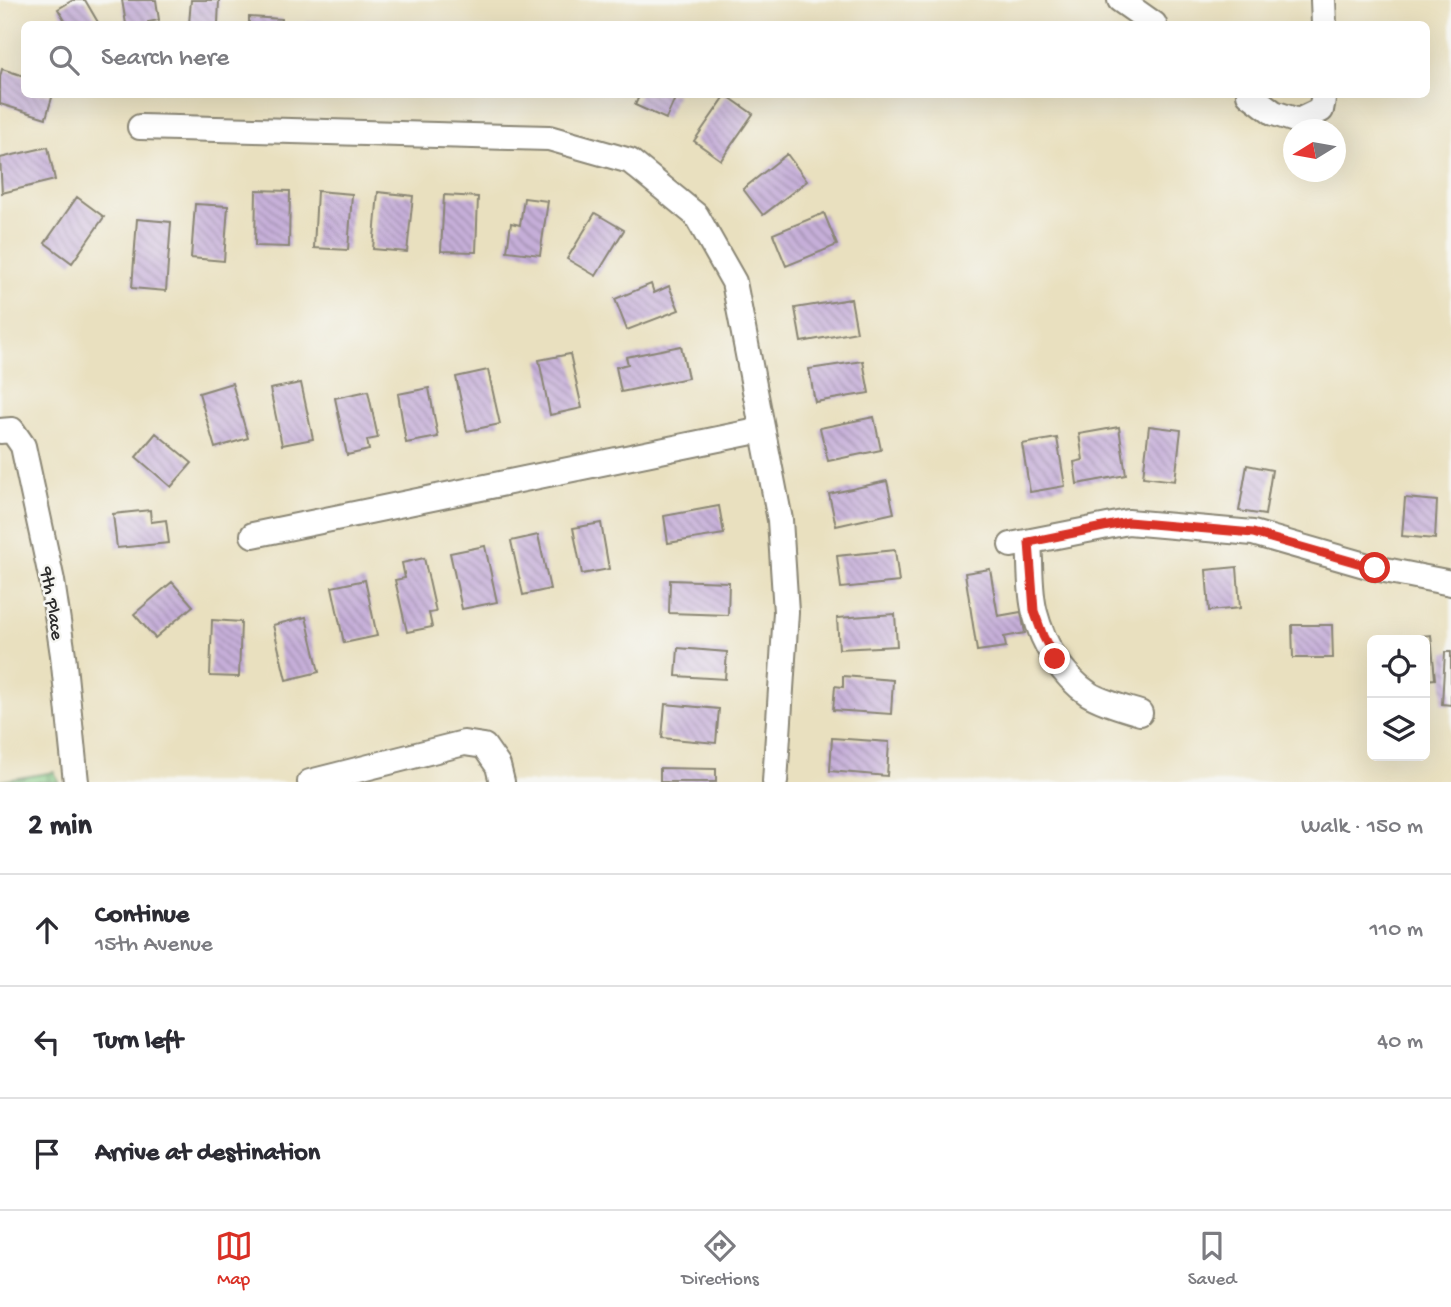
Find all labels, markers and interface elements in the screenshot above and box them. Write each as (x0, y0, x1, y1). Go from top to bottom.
search box (21, 21, 1430, 98)
icon: search (45, 41, 83, 79)
text: Search here (101, 44, 229, 75)
north arrow (1283, 119, 1346, 182)
route start (1359, 552, 1390, 583)
street label: 9th Place (33, 564, 68, 642)
map controls (1367, 635, 1430, 761)
button: locate (1367, 635, 1430, 698)
route end (1039, 643, 1070, 674)
button: layers (1367, 698, 1430, 761)
text: 2 min (28, 810, 92, 845)
text: Walk · 150 m (1301, 814, 1423, 841)
text: Continue (95, 901, 189, 932)
icon: ahead (28, 911, 66, 949)
text: 110 m (1370, 917, 1423, 944)
text: 15th Avenue (95, 932, 213, 959)
icon: left (28, 1023, 66, 1061)
text: Turn left (95, 1027, 183, 1058)
text: 40 m (1377, 1029, 1423, 1056)
icon: arrive (28, 1135, 66, 1173)
text: Arrive at destination (95, 1139, 320, 1170)
tab: Map (215, 1227, 253, 1292)
tab: Directions (682, 1227, 759, 1292)
tab: Saved (1188, 1227, 1236, 1292)

